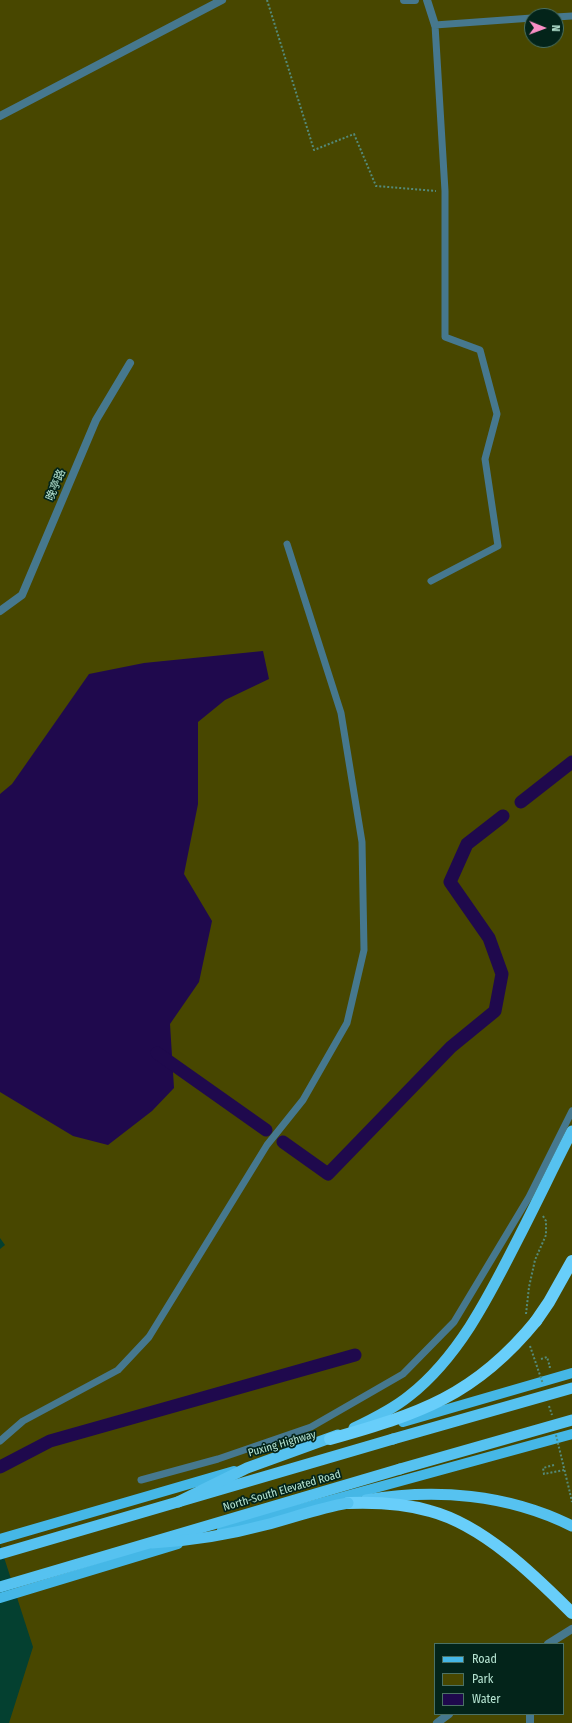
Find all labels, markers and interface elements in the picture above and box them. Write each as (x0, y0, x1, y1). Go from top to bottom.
north arrow (524, 8, 564, 48)
text: N (549, 25, 562, 32)
street label: 晚亭路 (43, 467, 69, 503)
street label: Puxing Highway (247, 1428, 317, 1460)
street label: North-South Elevated Road (222, 1468, 342, 1514)
legend (434, 1643, 564, 1715)
text: Road (472, 1652, 497, 1666)
text: Park (472, 1672, 493, 1686)
text: Water (472, 1692, 500, 1706)

